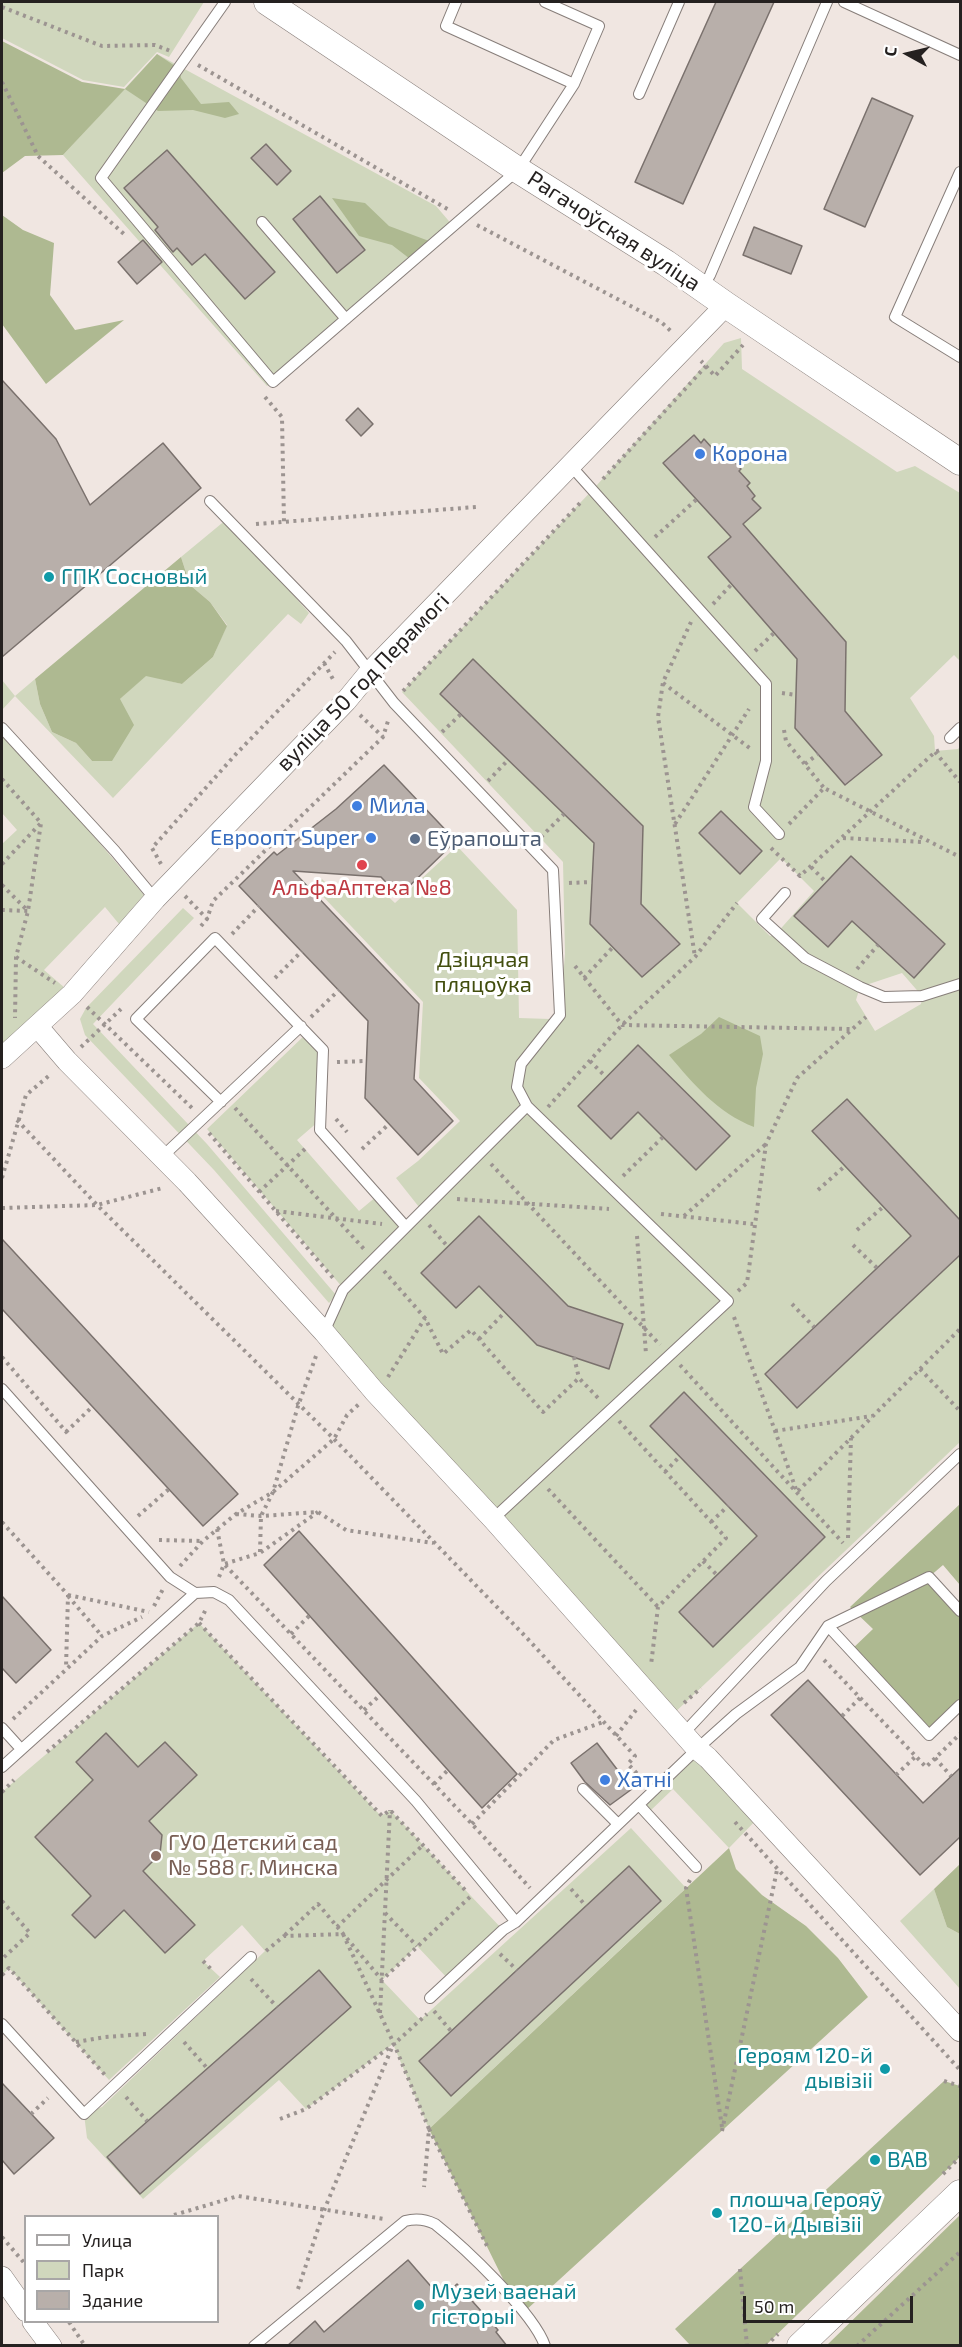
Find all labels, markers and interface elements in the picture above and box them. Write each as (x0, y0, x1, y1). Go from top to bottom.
north arrow (878, 24, 938, 84)
text: С (880, 45, 900, 57)
street label: Рагачоўская вуліца (523, 165, 705, 297)
place label: Корона (712, 441, 788, 467)
marker: Корона (693, 447, 707, 461)
place label: ГПК Сосновый (61, 564, 207, 590)
marker: ГПК Сосновый (42, 570, 56, 584)
street label: вуліца 50 год Перамогі (271, 587, 455, 777)
place label: Мила (369, 793, 426, 819)
marker: Мила (350, 799, 364, 813)
place label: Евроопт Super (210, 825, 359, 851)
place label: Еўрапошта (427, 826, 542, 852)
marker: Евроопт Super (364, 831, 378, 845)
marker: Еўрапошта (408, 832, 422, 846)
marker: АльфаАптека №8 (355, 858, 369, 872)
place label: АльфаАптека №8 (272, 875, 452, 901)
park label: Дзіцячая пляцоўка (434, 947, 532, 998)
place label: Хатні (617, 1767, 672, 1793)
marker: Хатні (598, 1773, 612, 1787)
place label: ГУО Детский сад № 588 г. Минска (168, 1830, 338, 1882)
marker: ГУО Детский сад № 588 г. Минска (149, 1849, 163, 1863)
place label: Героям 120-й дывізіі (737, 2043, 873, 2094)
marker: Героям 120-й дывізіі (878, 2062, 892, 2076)
place label: ВАВ (887, 2147, 928, 2173)
marker: ВАВ (868, 2153, 882, 2167)
place label: плошча Герояў 120-й Дывізіі (729, 2187, 882, 2238)
marker: плошча Герояў 120-й Дывізіі (710, 2206, 724, 2220)
legend (24, 2215, 219, 2323)
text: Улица (82, 2229, 132, 2251)
text: Парк (82, 2259, 124, 2281)
place label: Музей ваенай гісторыі (431, 2279, 577, 2330)
scale bar (746, 2284, 916, 2322)
text: Здание (82, 2289, 143, 2311)
text: 50 m (754, 2295, 794, 2317)
marker: Музей ваенай гісторыі (412, 2298, 426, 2312)

